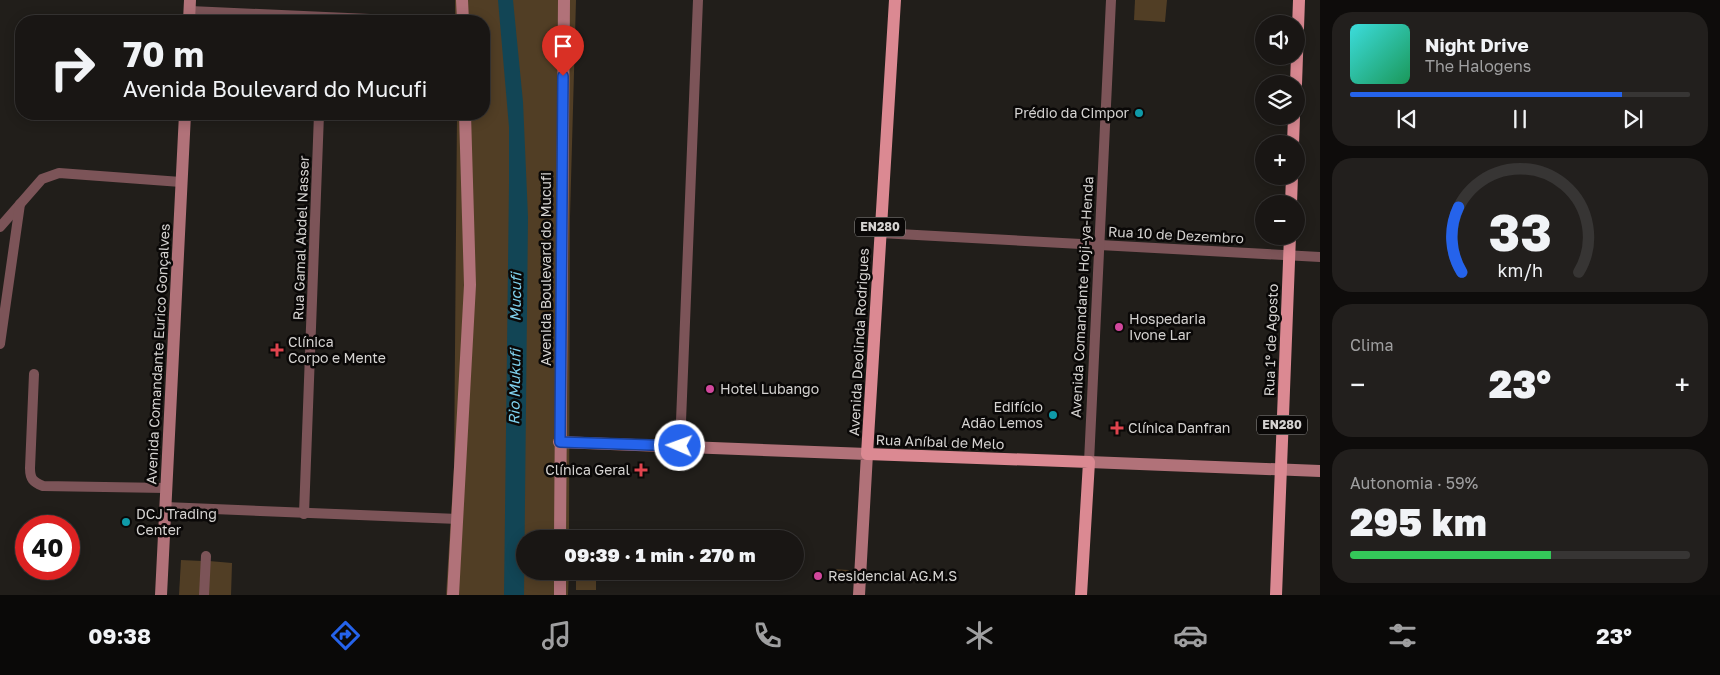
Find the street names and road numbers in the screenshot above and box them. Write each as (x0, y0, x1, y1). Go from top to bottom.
street label: Rua Gamal Abdel Nasser (289, 155, 312, 321)
street label: Avenida Boulevard do Mucufi (537, 172, 554, 366)
street label: Avenida Comandante Hoji-ya-Henda (1067, 176, 1096, 418)
road number: EN280 (855, 218, 905, 236)
street label: Rua 10 de Dezembro (1108, 222, 1244, 247)
street label: Avenida Comandante Eurico Gonçalves (142, 223, 173, 485)
street label: Avenida Deolinda Rodrigues (845, 248, 872, 436)
street label: Rua 1º de Agosto (1260, 283, 1281, 397)
road number: EN280 (1257, 416, 1307, 434)
street label: Rua Aníbal de Melo (875, 431, 1005, 452)

